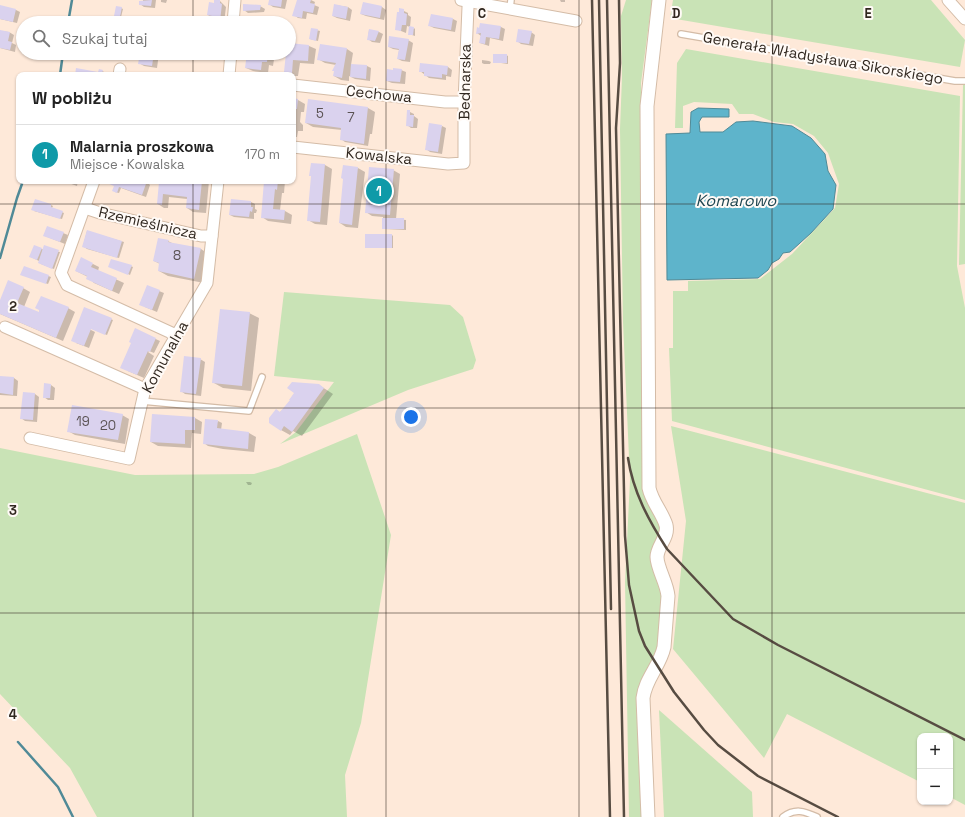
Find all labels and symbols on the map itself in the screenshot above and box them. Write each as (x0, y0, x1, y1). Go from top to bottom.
text: C (478, 5, 486, 22)
text: D (672, 5, 681, 22)
text: E (864, 5, 872, 22)
street label: Generała Władysława Sikorskiego (702, 27, 945, 88)
street label: Bednarska (454, 43, 475, 120)
street label: Cechowa (345, 81, 413, 106)
house number: 5 (316, 105, 324, 122)
house number: 7 (347, 109, 355, 126)
street label: Kowalska (345, 143, 414, 168)
pin: 1 (366, 176, 392, 206)
water label: Komarowo (696, 190, 777, 211)
street label: Rzemieślnicza (97, 202, 200, 243)
house number: 8 (173, 247, 181, 264)
text: 2 (9, 298, 17, 315)
street label: Komunalna (137, 317, 192, 396)
your location (401, 407, 421, 427)
house number: 19 (76, 413, 90, 430)
house number: 20 (100, 417, 116, 434)
text: 3 (9, 502, 17, 519)
text: 4 (9, 706, 17, 723)

